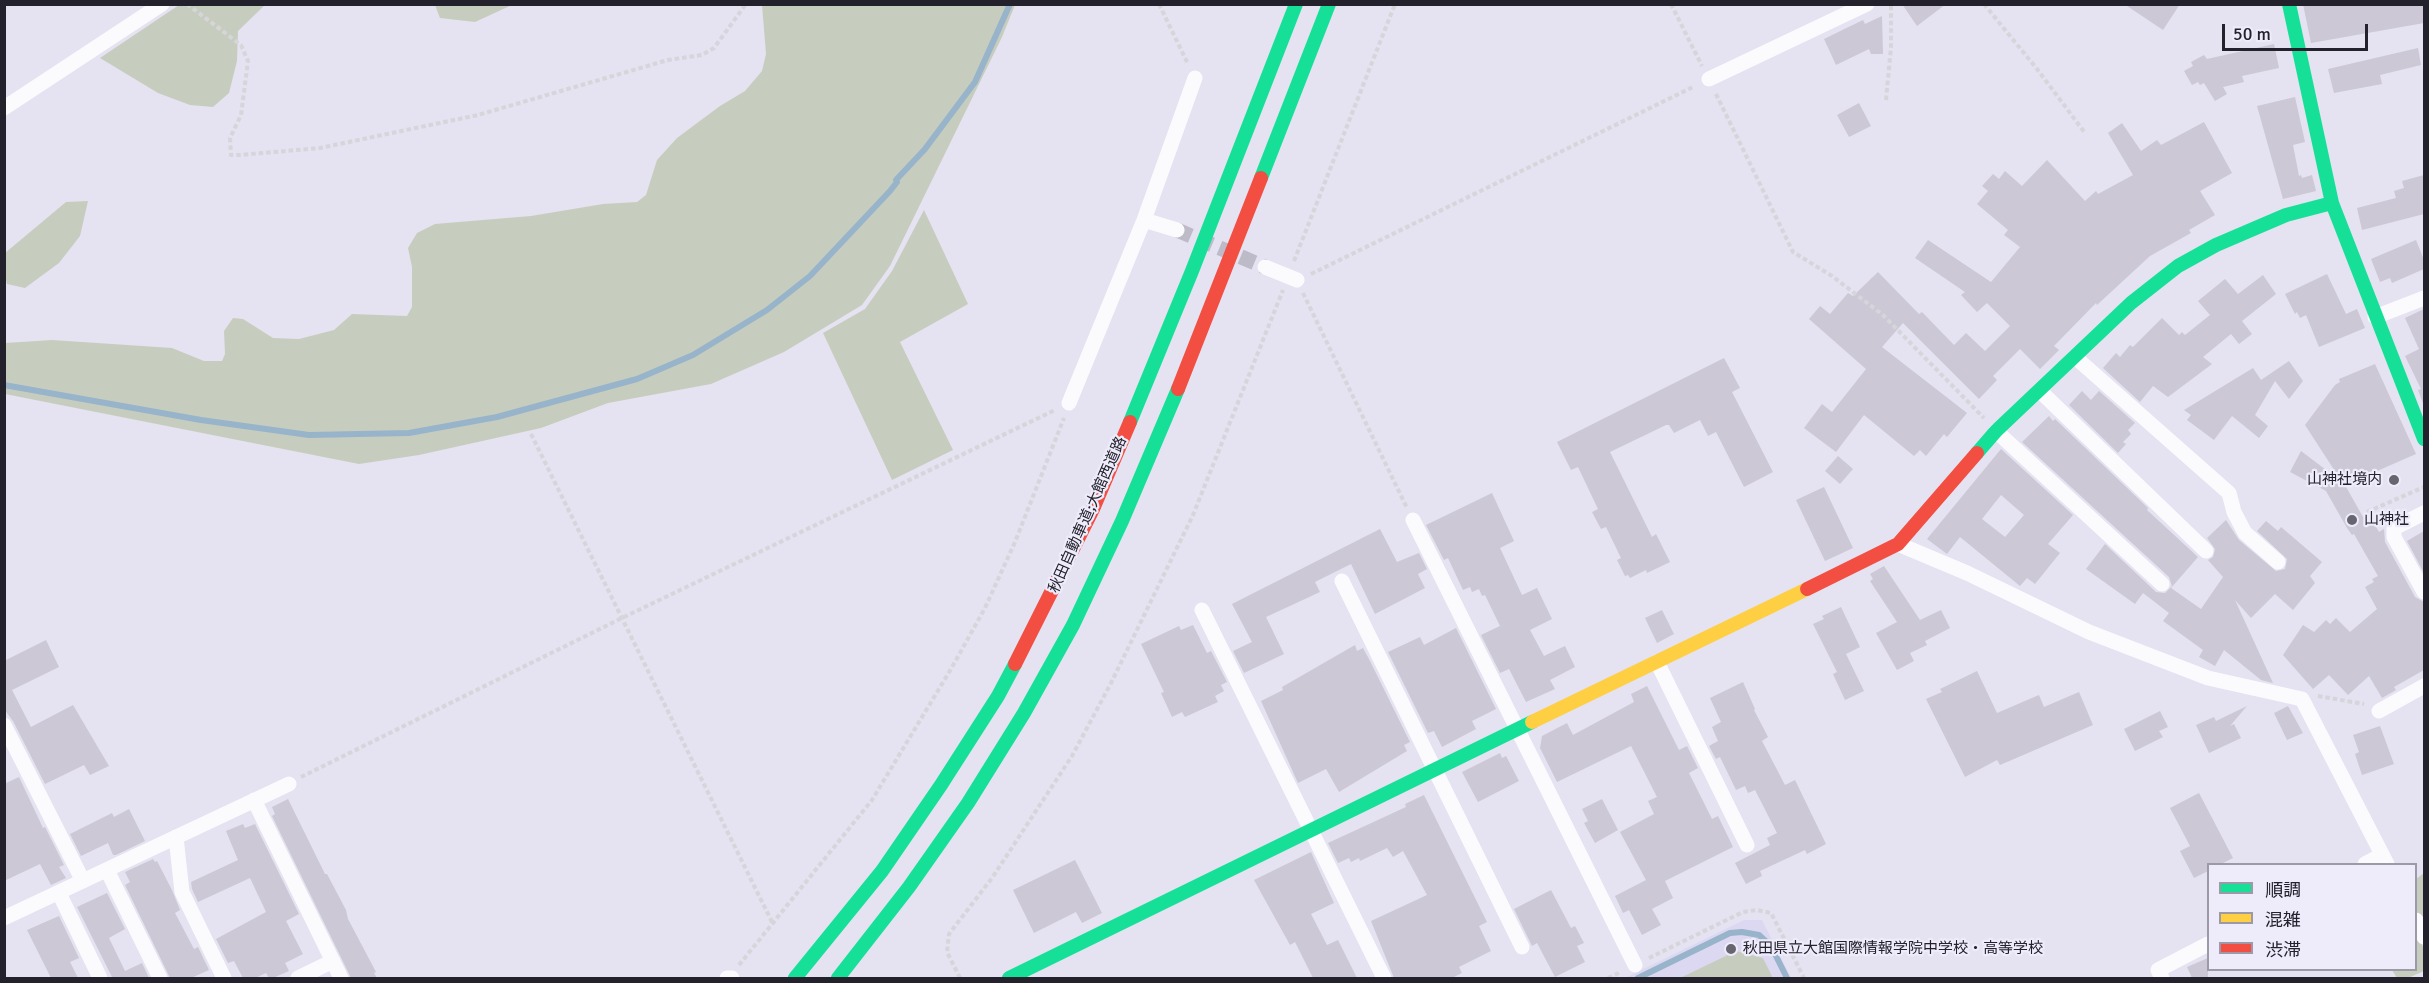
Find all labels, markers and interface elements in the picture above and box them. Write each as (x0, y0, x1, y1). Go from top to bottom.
scale bar (2225, 12, 2370, 50)
text: 50 m (2233, 23, 2271, 45)
street label: 秋田自動車道;大館西道路 (1045, 434, 1131, 596)
place label: 山神社境内 (2307, 471, 2382, 489)
marker: 山神社境内 (2387, 473, 2401, 487)
place label: 山神社 (2364, 511, 2409, 529)
marker: 山神社 (2345, 513, 2359, 527)
legend (2207, 863, 2417, 971)
text: 順調 (2265, 879, 2301, 901)
text: 混雑 (2265, 909, 2301, 931)
text: 渋滞 (2265, 939, 2301, 961)
place label: 秋田県立大館国際情報学院中学校・高等学校 (1743, 940, 2043, 958)
marker: 秋田県立大館国際情報学院中学校・高等学校 (1724, 942, 1738, 956)

